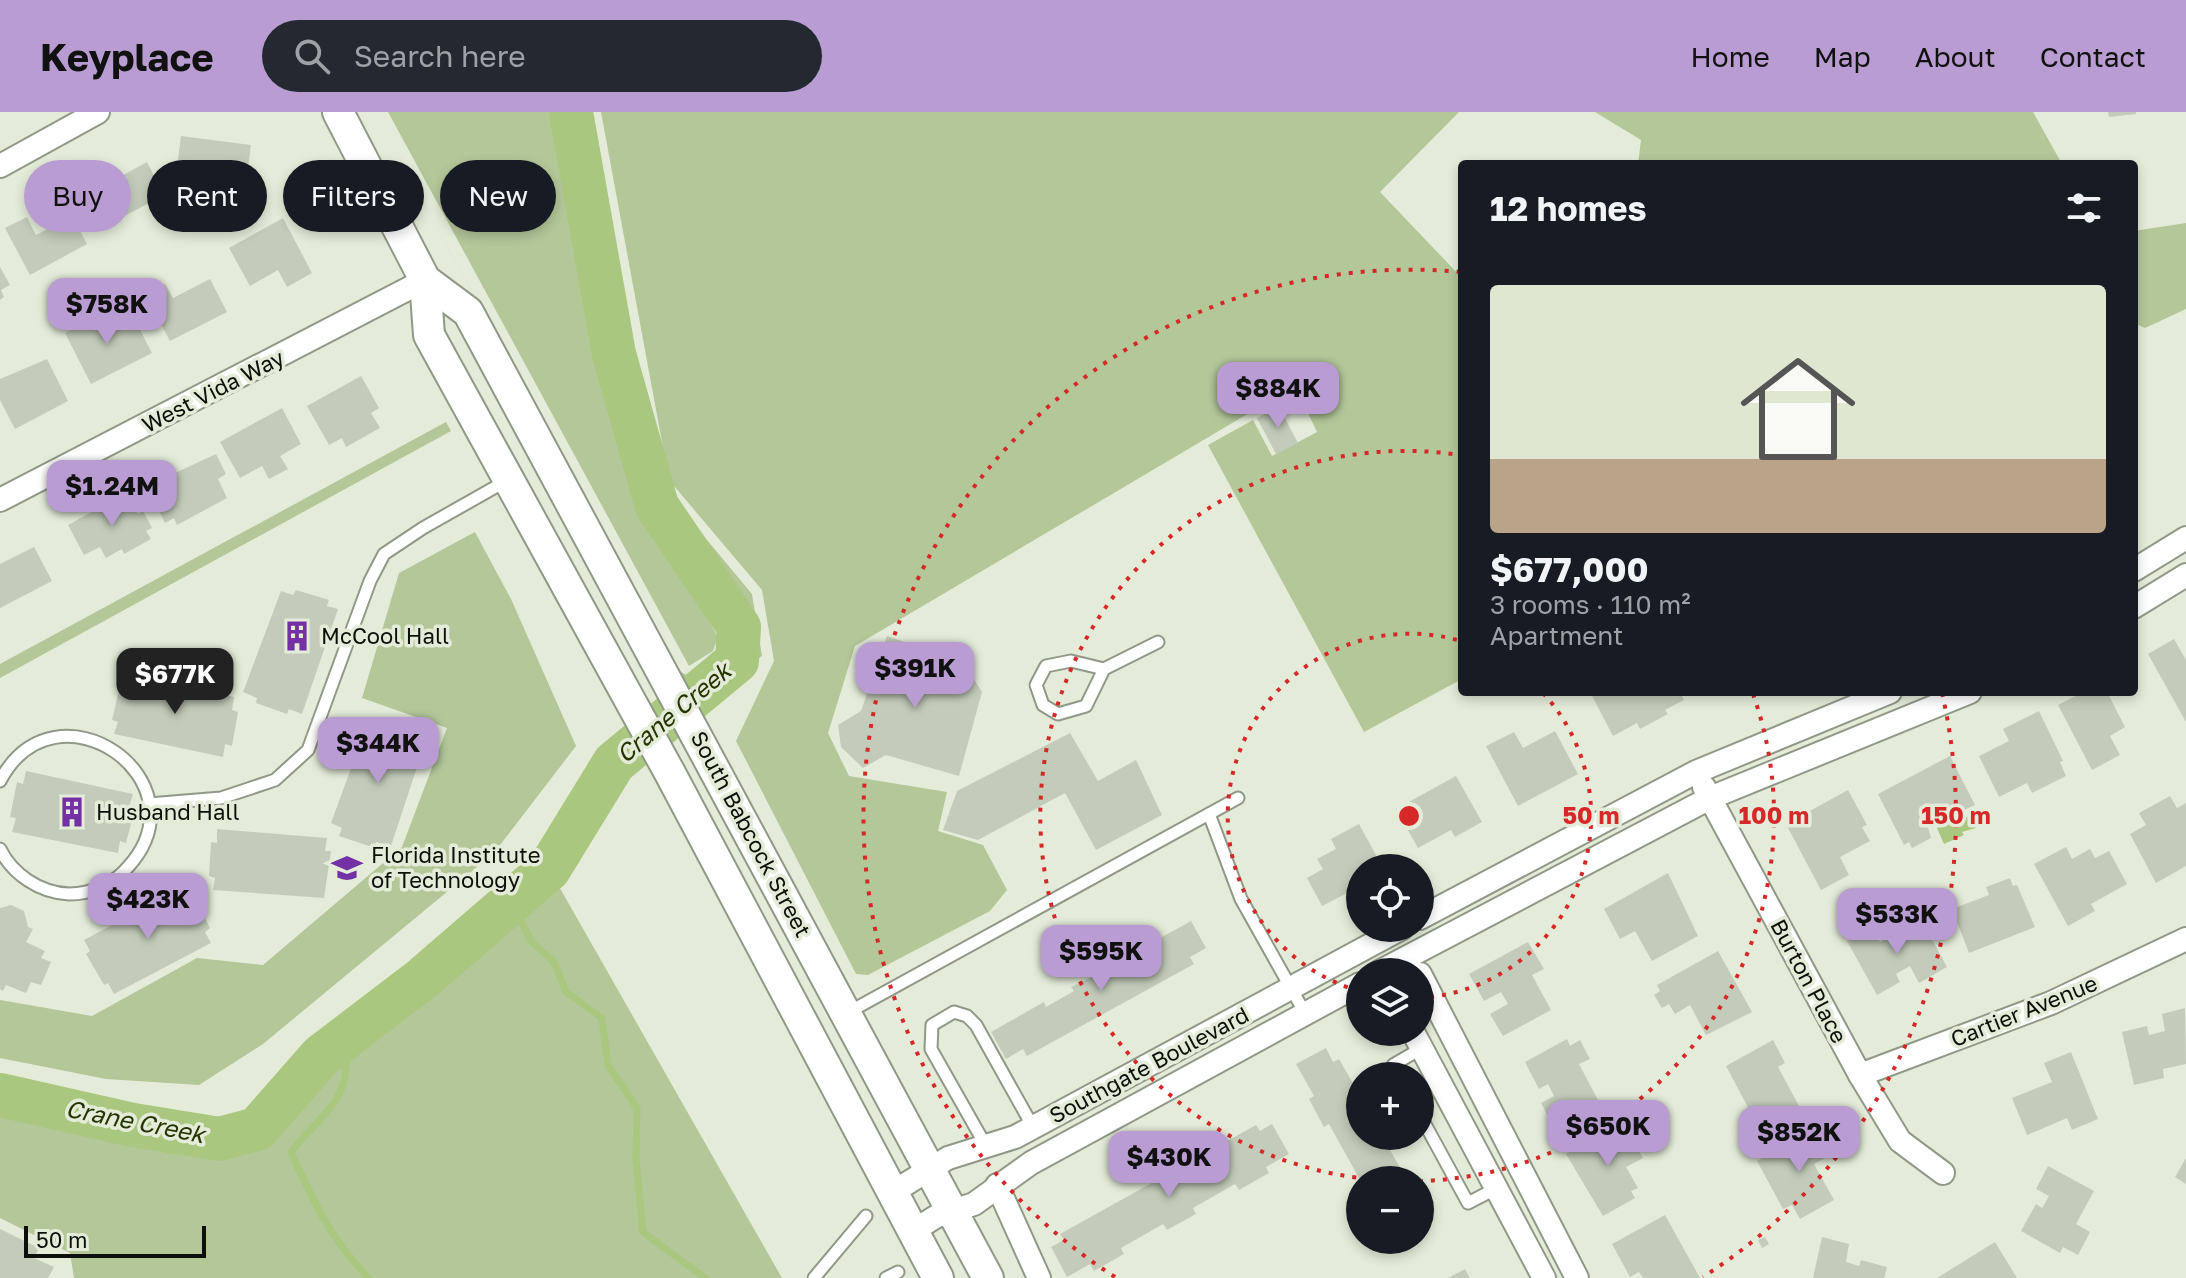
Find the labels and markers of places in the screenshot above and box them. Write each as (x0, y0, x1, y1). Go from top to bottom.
pin: $758K (51, 278, 163, 346)
pin: $884K (1222, 362, 1334, 430)
pin: $1.24M (47, 460, 177, 528)
building icon: McCool Hall (280, 619, 314, 653)
place label: McCool Hall (321, 622, 449, 649)
pin: $391K (859, 642, 971, 710)
pin: $677K (119, 648, 231, 716)
pin: $344K (322, 717, 434, 785)
building icon: Husband Hall (55, 795, 89, 829)
place label: Husband Hall (96, 798, 239, 825)
centre of rings (1395, 802, 1423, 830)
place label: Florida Institute of Technology (371, 841, 541, 893)
school or university icon: Florida Institute of Technology (330, 851, 364, 885)
pin: $423K (92, 873, 204, 941)
pin: $533K (1841, 888, 1953, 956)
pin: $595K (1045, 925, 1157, 993)
pin: $650K (1552, 1100, 1664, 1168)
pin: $852K (1743, 1106, 1855, 1174)
pin: $430K (1113, 1131, 1225, 1199)

